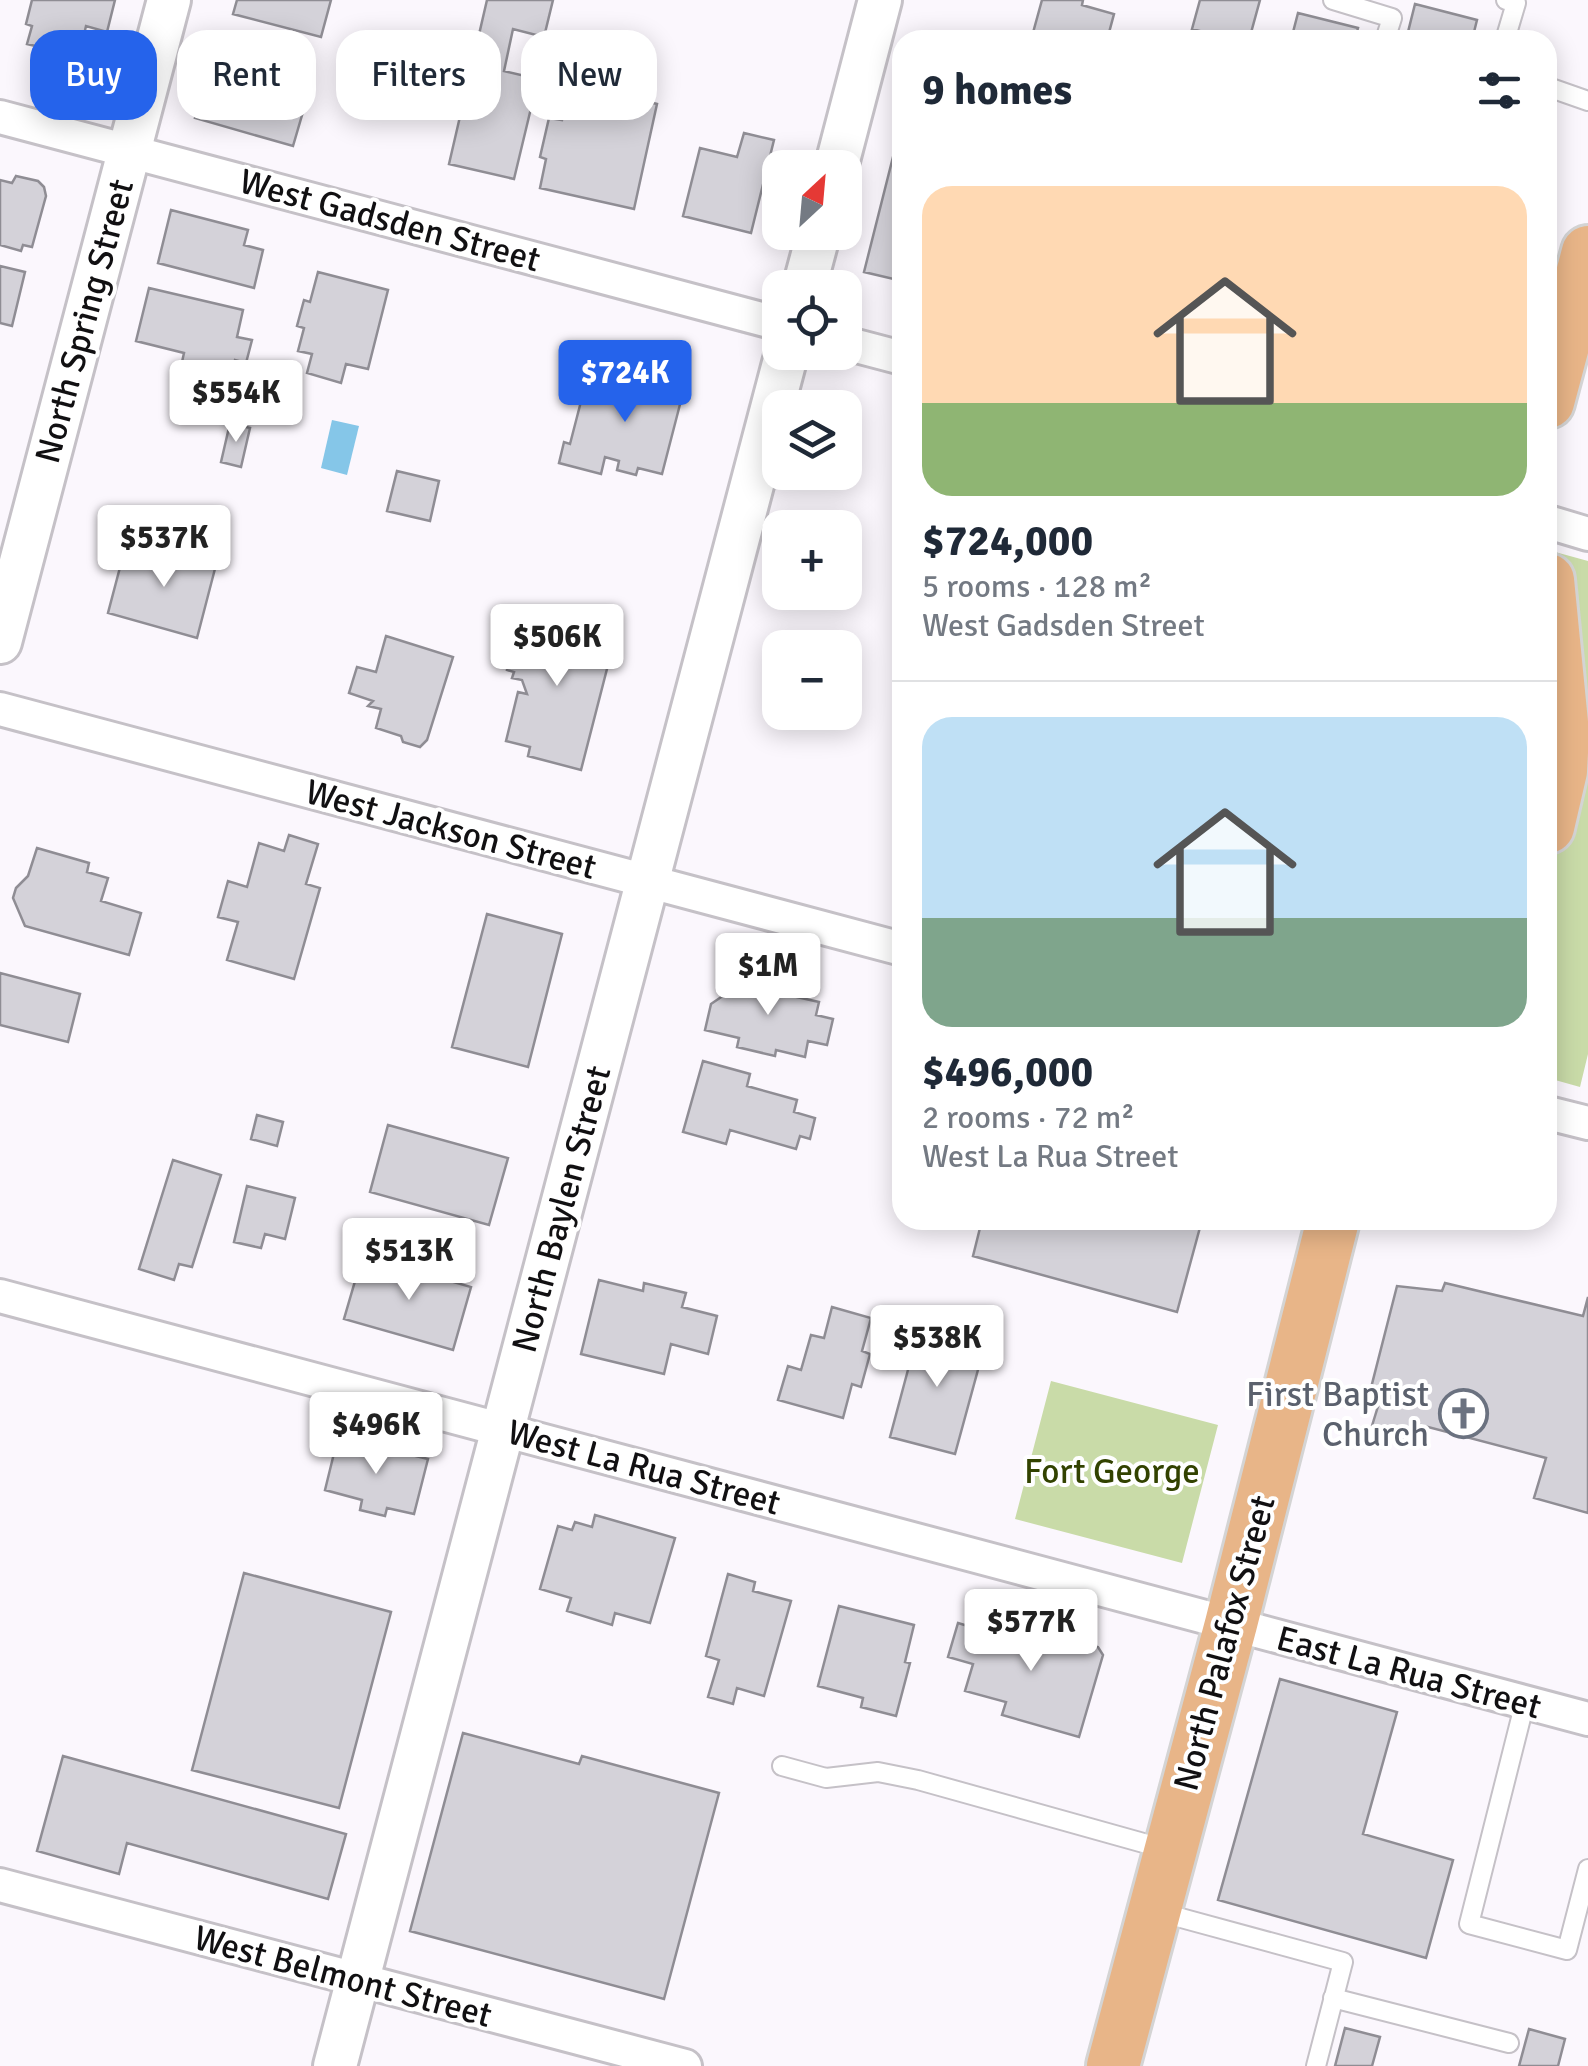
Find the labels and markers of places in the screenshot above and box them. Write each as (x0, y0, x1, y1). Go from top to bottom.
pin: $724K (555, 340, 695, 425)
pin: $554K (166, 360, 306, 445)
pin: $537K (94, 505, 234, 590)
pin: $506K (487, 604, 627, 689)
pin: $1M (720, 933, 816, 1018)
pin: $513K (339, 1218, 479, 1303)
pin: $538K (867, 1305, 1007, 1390)
place label: First Baptist Church (1246, 1373, 1429, 1456)
church icon: First Baptist Church (1438, 1388, 1490, 1440)
pin: $496K (306, 1392, 446, 1477)
pin: $577K (961, 1589, 1101, 1674)

